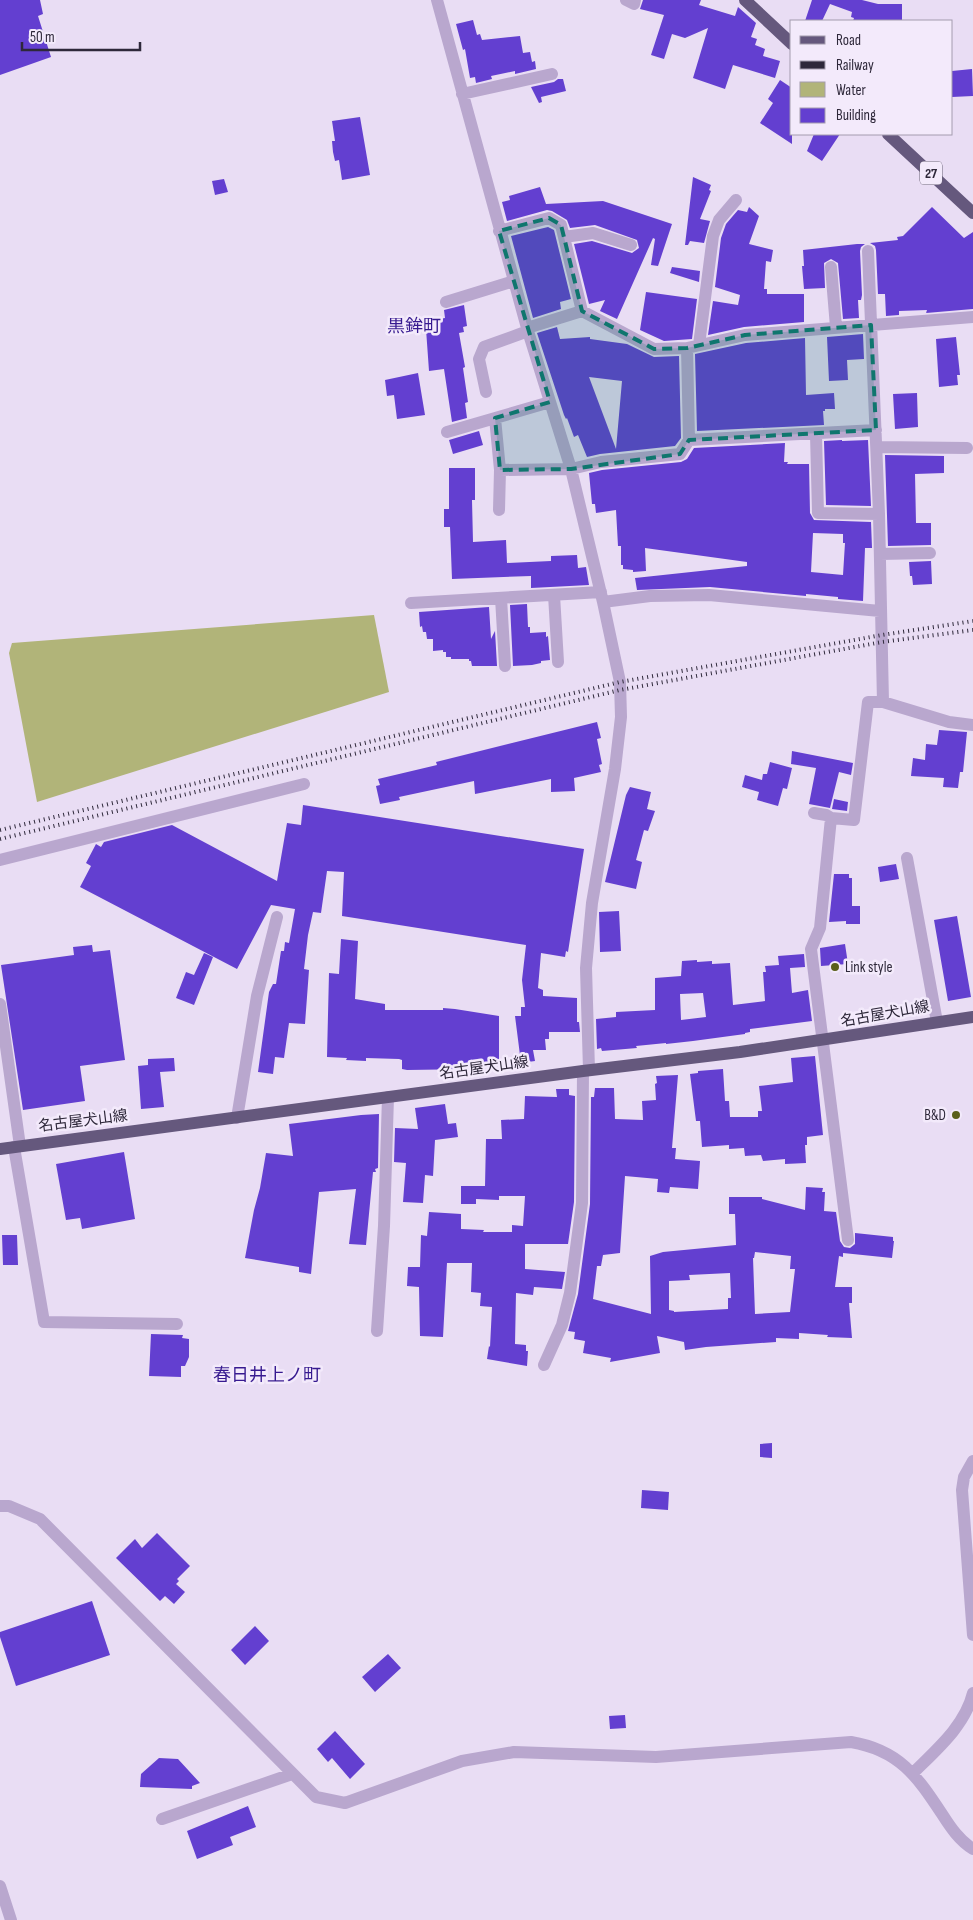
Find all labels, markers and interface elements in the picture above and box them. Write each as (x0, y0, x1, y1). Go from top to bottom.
scale bar (22, 20, 140, 52)
legend (790, 20, 953, 135)
text: 50 m (30, 28, 55, 47)
text: Road (836, 31, 861, 50)
text: Railway (836, 56, 874, 75)
text: Water (836, 81, 867, 100)
text: Building (836, 106, 876, 125)
road number: 27 (920, 162, 942, 184)
district label: 黒鉾町 (387, 316, 441, 337)
place label: Link style (845, 958, 892, 977)
marker: Link style (829, 961, 841, 973)
street label: 名古屋犬山線 (839, 997, 931, 1031)
street label: 名古屋犬山線 (438, 1052, 530, 1084)
street label: 名古屋犬山線 (37, 1106, 129, 1136)
place label: B&D (924, 1106, 946, 1125)
marker: B&D (950, 1109, 962, 1121)
district label: 春日井上ノ町 (213, 1365, 321, 1386)

